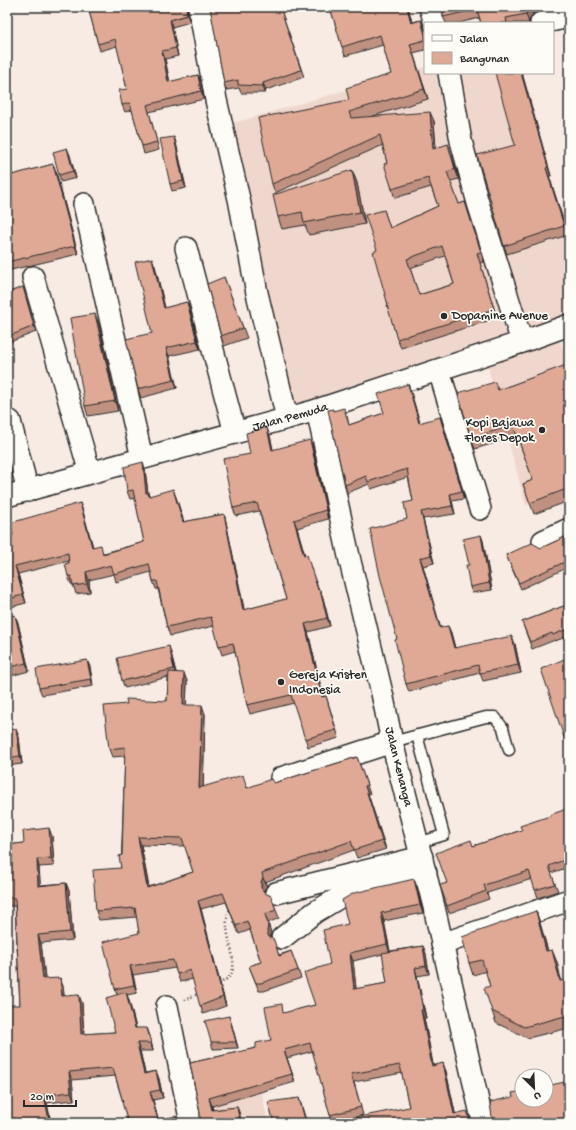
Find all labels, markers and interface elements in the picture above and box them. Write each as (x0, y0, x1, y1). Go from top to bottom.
legend (424, 22, 554, 74)
text: Jalan (460, 33, 488, 47)
text: Bangunan (459, 53, 509, 67)
place label: Dopamine Avenue (451, 309, 548, 324)
marker: Dopamine Avenue (439, 311, 449, 321)
street label: Jalan Pemuda (251, 399, 331, 435)
place label: Kopi Bajawa Flores Depok (463, 416, 535, 446)
marker: Kopi Bajawa Flores Depok (537, 425, 547, 435)
place label: Gereja Kristen Indonesia (289, 668, 368, 698)
marker: Gereja Kristen Indonesia (276, 677, 286, 687)
street label: Jalan Kenanga (382, 726, 416, 809)
north arrow (514, 1068, 554, 1108)
scale bar (24, 1082, 76, 1108)
text: U (531, 1089, 543, 1102)
text: 20 m (30, 1091, 55, 1105)

